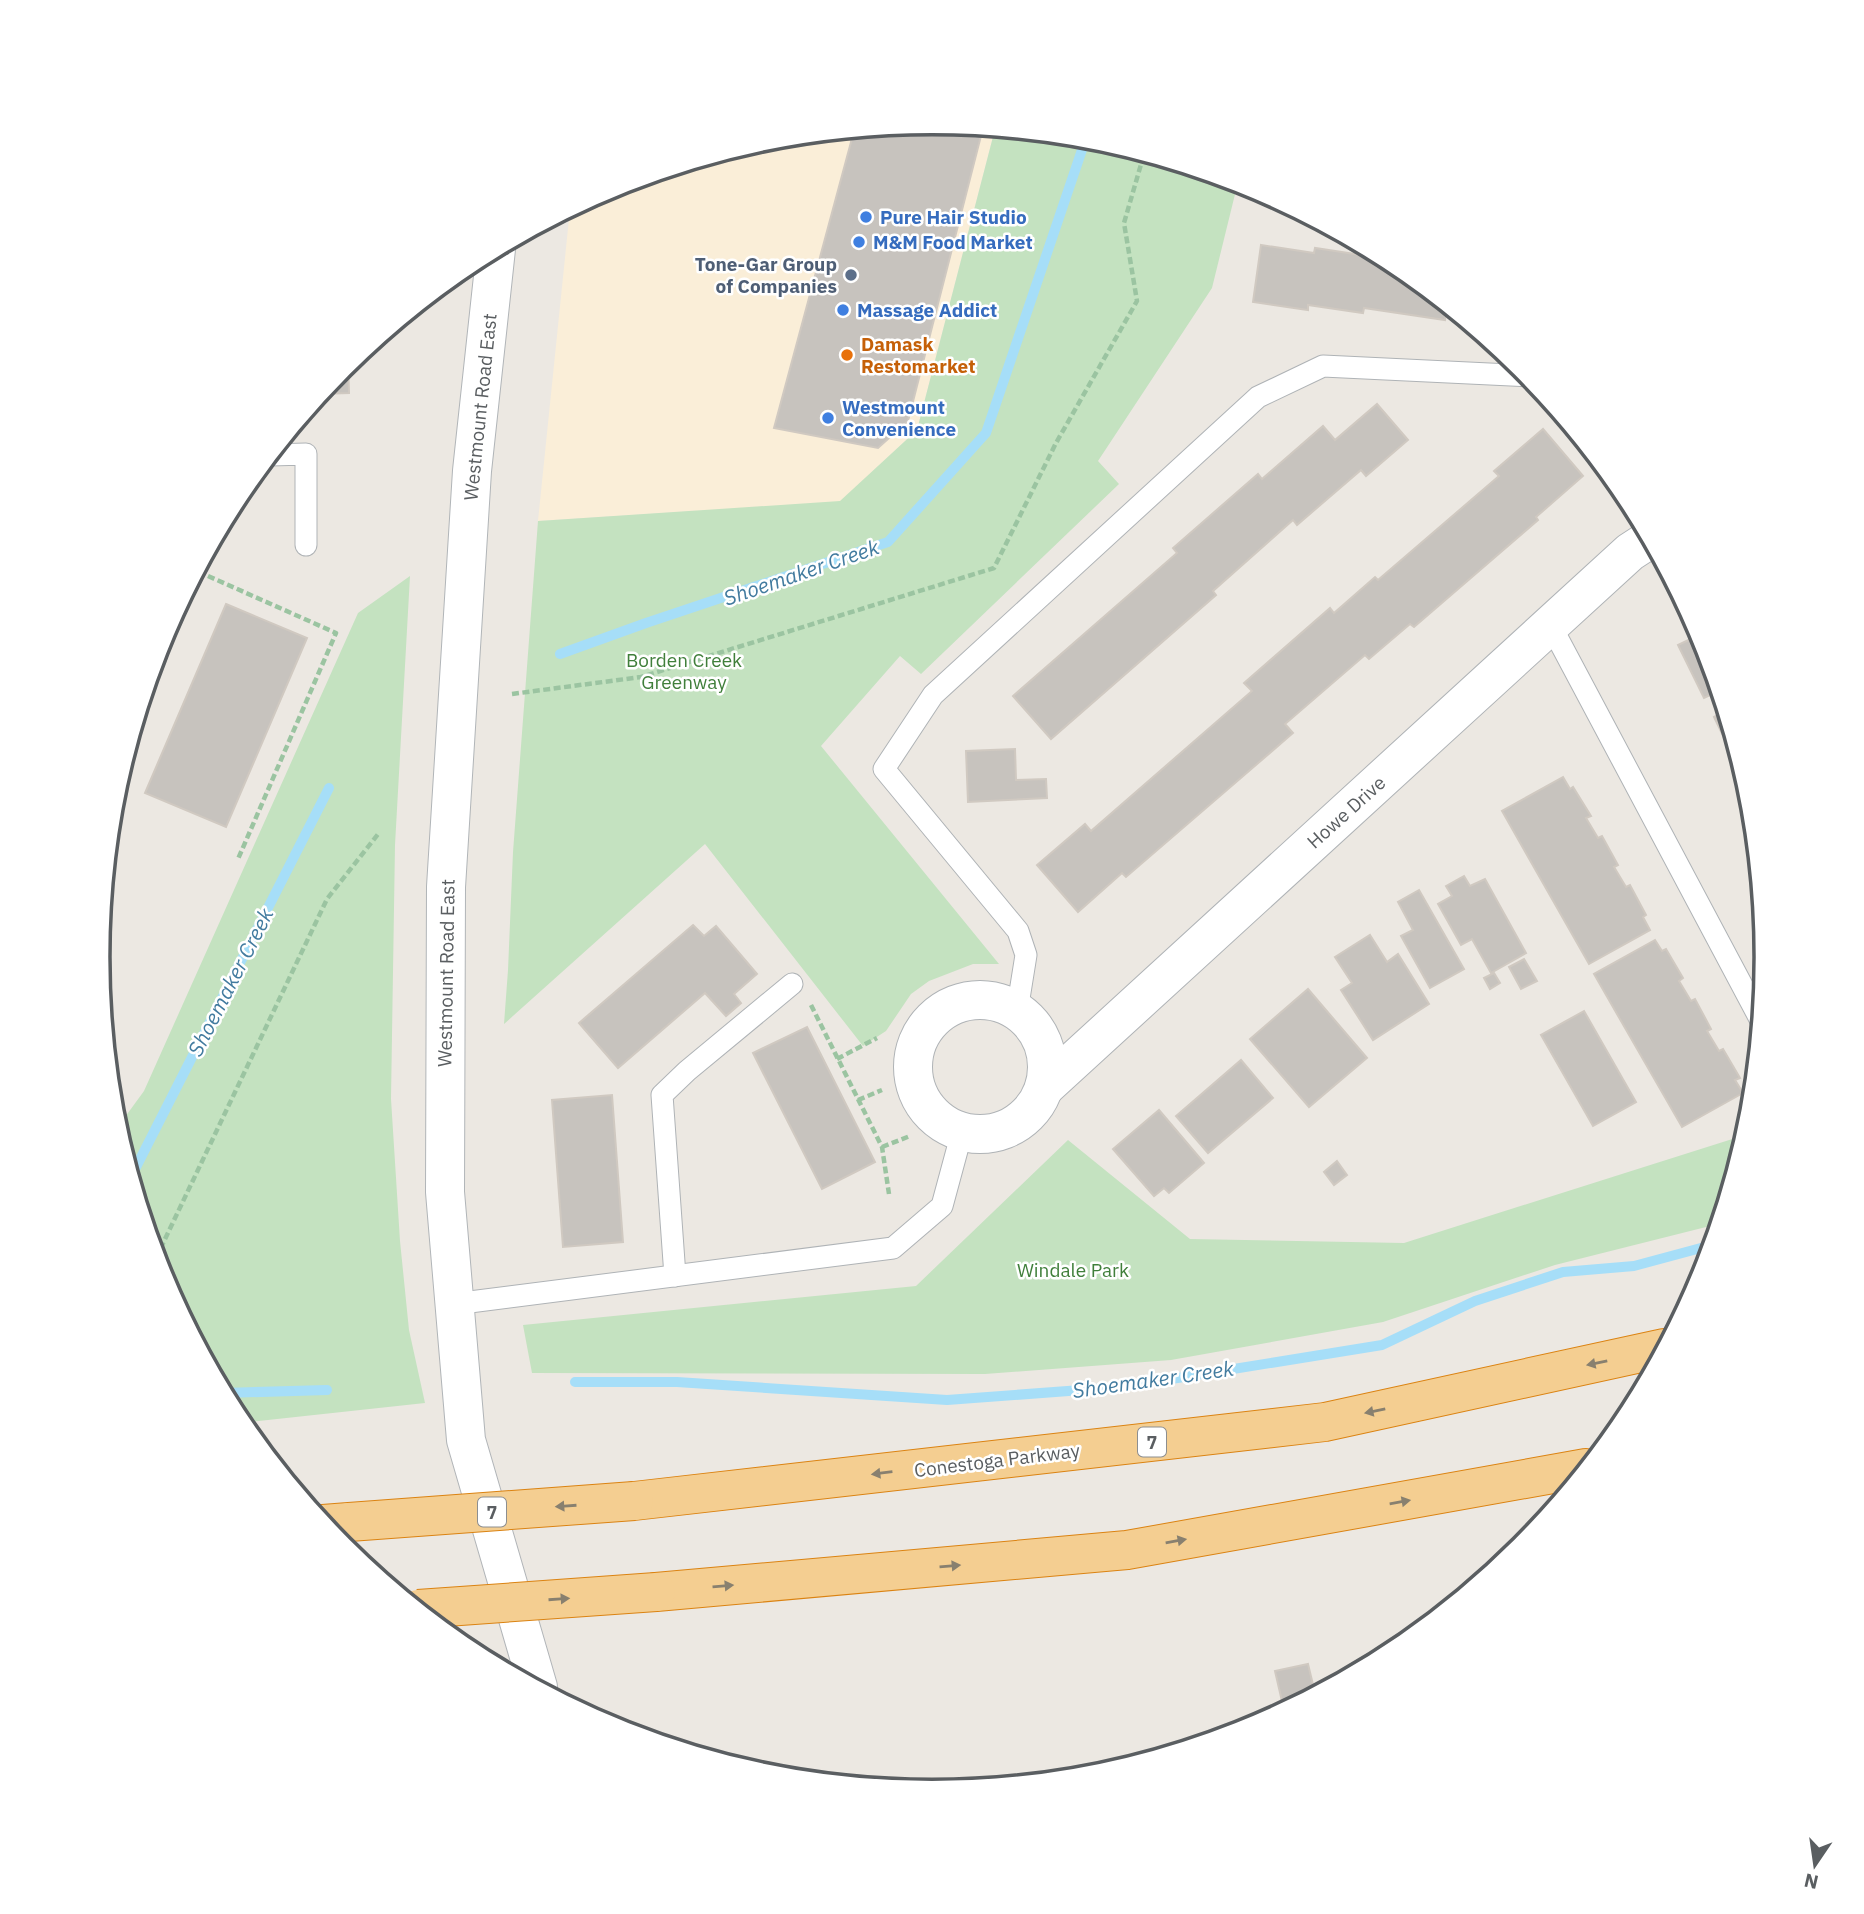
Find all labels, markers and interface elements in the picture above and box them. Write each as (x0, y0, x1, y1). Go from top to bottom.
place label: Pure Hair Studio (880, 205, 1027, 229)
marker: Pure Hair Studio (858, 209, 874, 225)
place label: M&M Food Market (873, 230, 1033, 254)
marker: M&M Food Market (851, 234, 867, 250)
place label: Tone-Gar Group of Companies (695, 252, 837, 298)
marker: Tone-Gar Group of Companies (843, 267, 859, 283)
place label: Massage Addict (857, 298, 997, 322)
marker: Massage Addict (835, 302, 851, 318)
street label: Westmount Road East (458, 312, 502, 502)
place label: Damask Restomarket (861, 332, 975, 378)
marker: Damask Restomarket (839, 347, 855, 363)
place label: Westmount Convenience (842, 395, 956, 441)
marker: Westmount Convenience (820, 410, 836, 426)
water label: Shoemaker Creek (720, 532, 883, 612)
park label: Borden Creek Greenway (626, 648, 742, 694)
street label: Howe Drive (1302, 770, 1390, 854)
street label: Westmount Road East (432, 879, 460, 1067)
water label: Shoemaker Creek (181, 902, 280, 1061)
park label: Windale Park (1017, 1258, 1129, 1282)
water label: Shoemaker Creek (1071, 1354, 1237, 1404)
one-way arrow (1586, 1357, 1608, 1368)
one-way arrow (1364, 1406, 1386, 1417)
road number: 7 (1138, 1428, 1166, 1456)
street label: Conestoga Parkway (913, 1438, 1082, 1482)
one-way arrow (871, 1467, 893, 1478)
one-way arrow (1389, 1496, 1411, 1507)
road number: 7 (478, 1498, 506, 1526)
one-way arrow (555, 1501, 577, 1512)
one-way arrow (1165, 1536, 1187, 1547)
one-way arrow (939, 1560, 961, 1571)
one-way arrow (713, 1580, 735, 1591)
one-way arrow (548, 1593, 570, 1604)
north arrow (1780, 1830, 1850, 1900)
text: N (1802, 1868, 1821, 1895)

